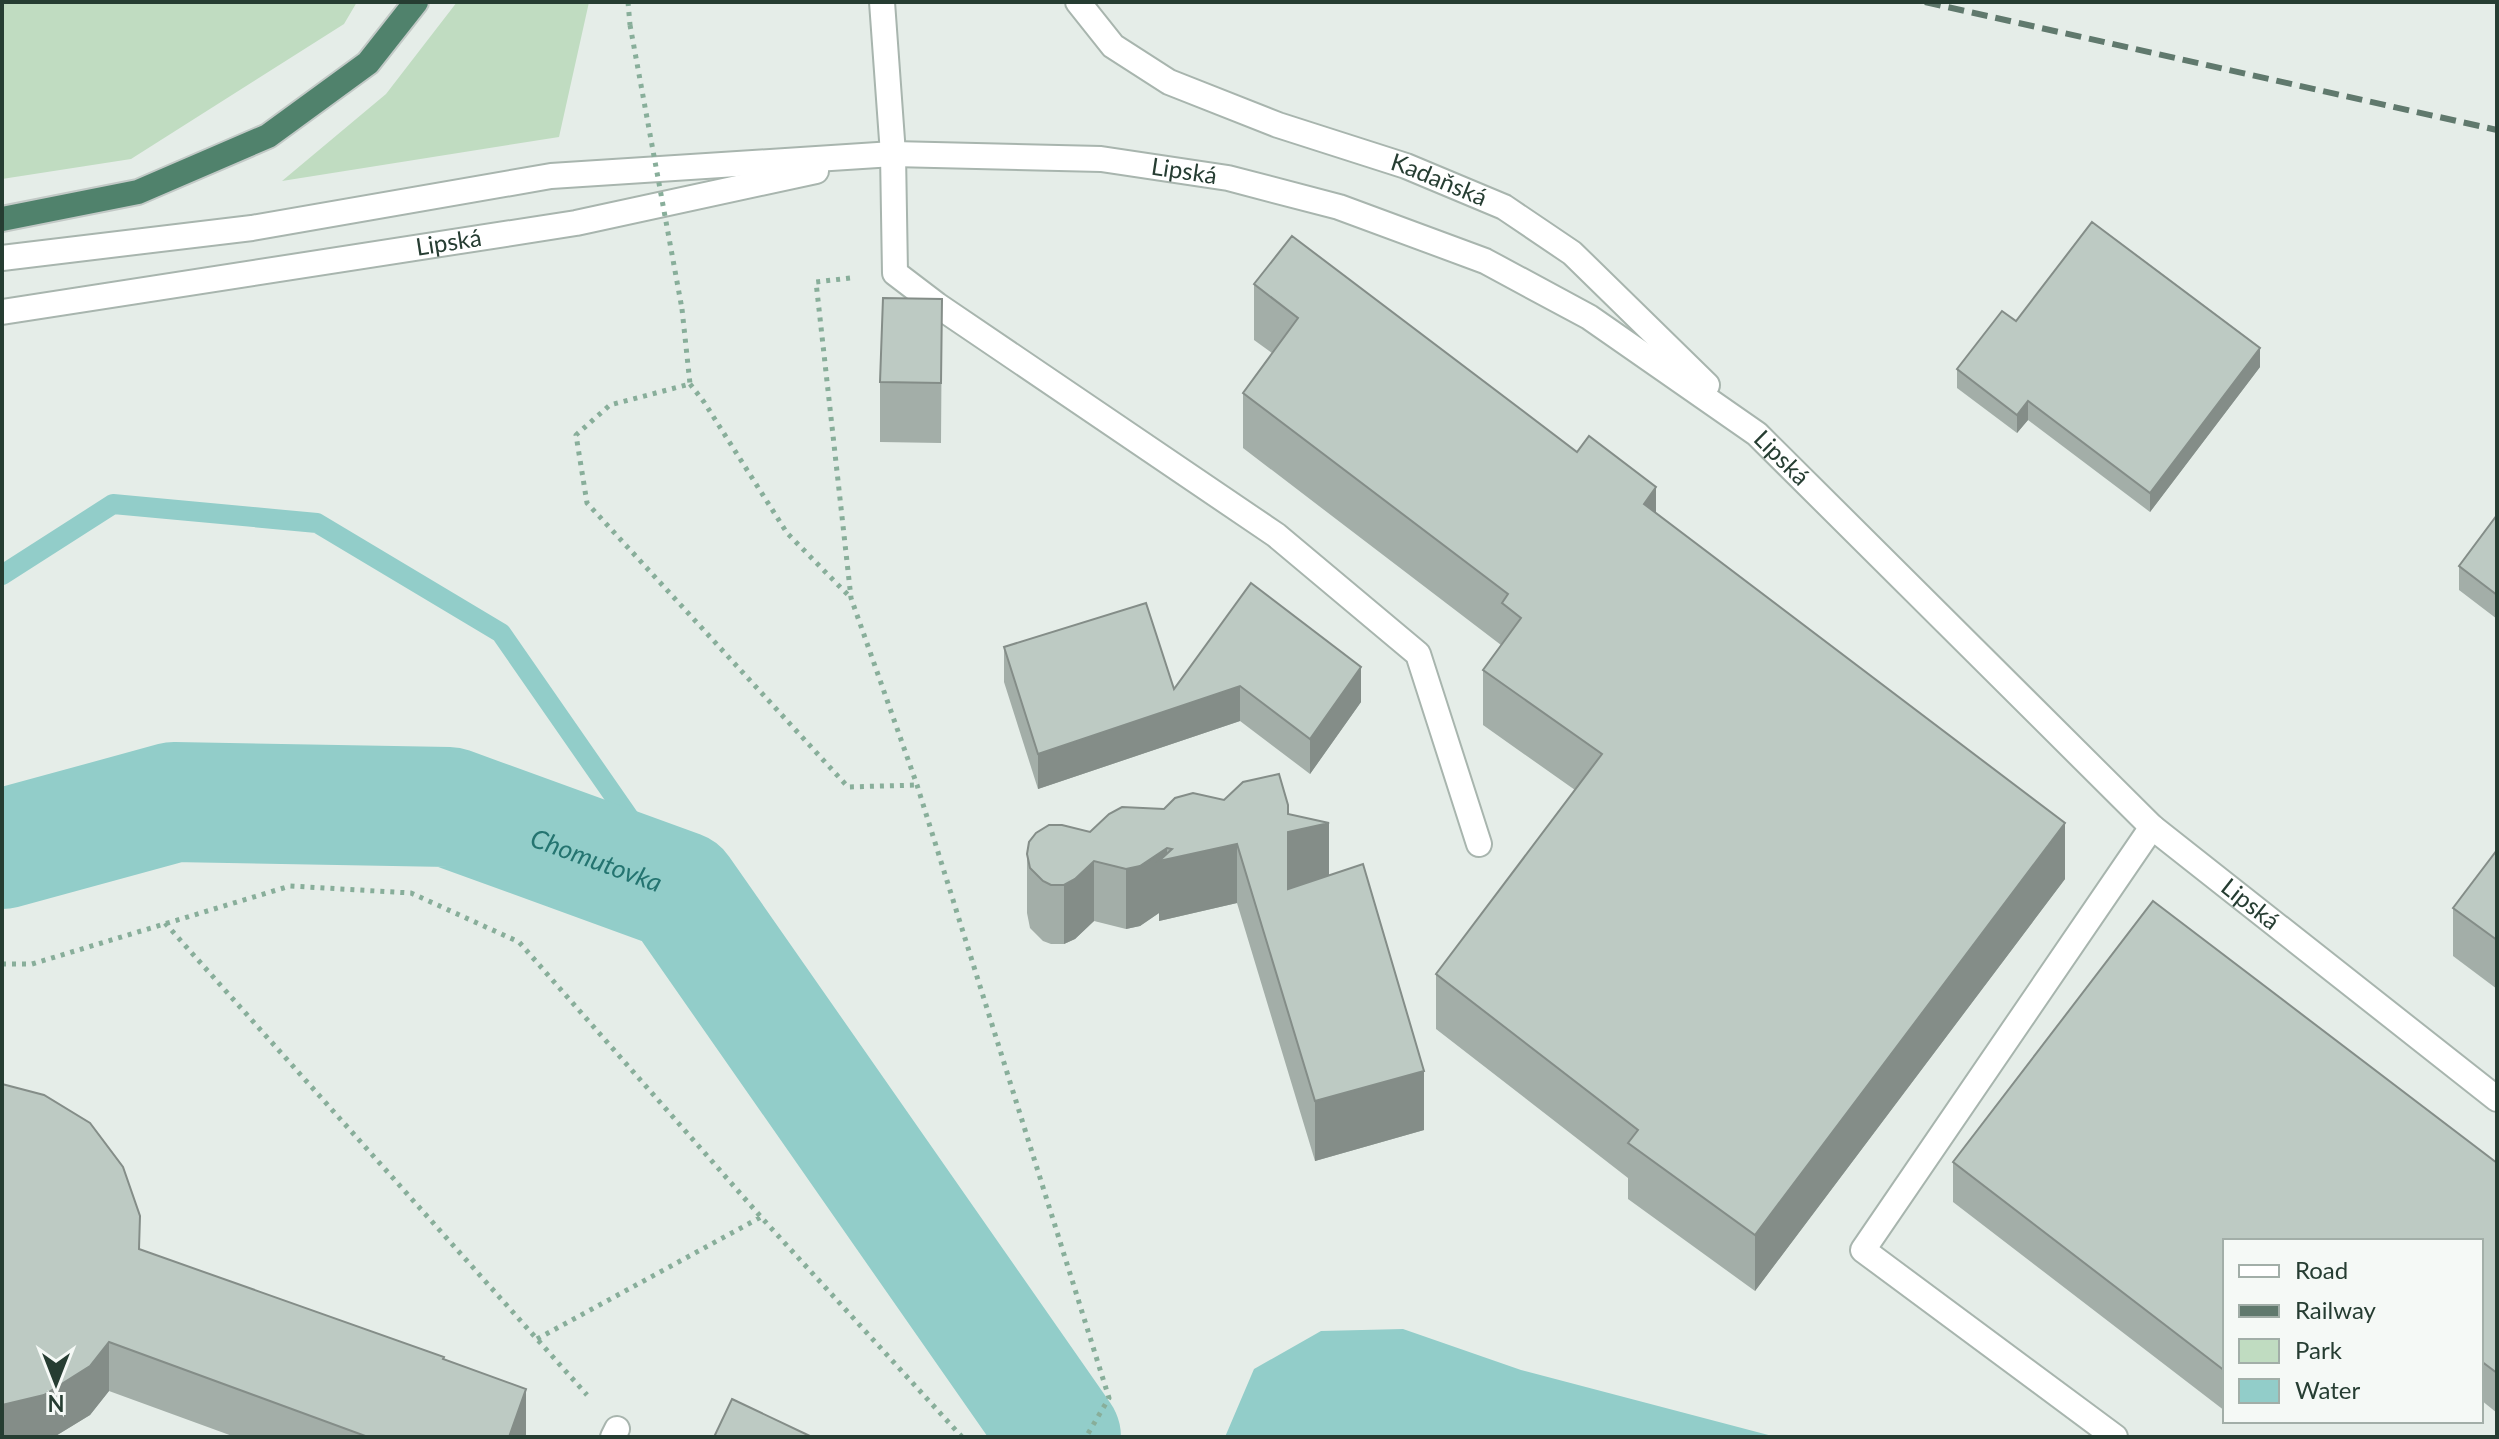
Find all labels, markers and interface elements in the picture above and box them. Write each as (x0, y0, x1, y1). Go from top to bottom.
street label: Kadaňská (1388, 146, 1492, 211)
street label: Lipská (1149, 151, 1219, 189)
street label: Lipská (414, 222, 483, 261)
street label: Lipská (1749, 424, 1816, 491)
water label: Chomutovka (527, 821, 667, 898)
street label: Lipská (2216, 871, 2286, 935)
legend (2223, 1239, 2483, 1423)
text: Road (2295, 1255, 2348, 1284)
text: Railway (2295, 1295, 2377, 1324)
text: Park (2295, 1335, 2343, 1364)
north arrow (16, 1343, 96, 1423)
text: Water (2295, 1375, 2360, 1404)
text: N (48, 1390, 64, 1417)

